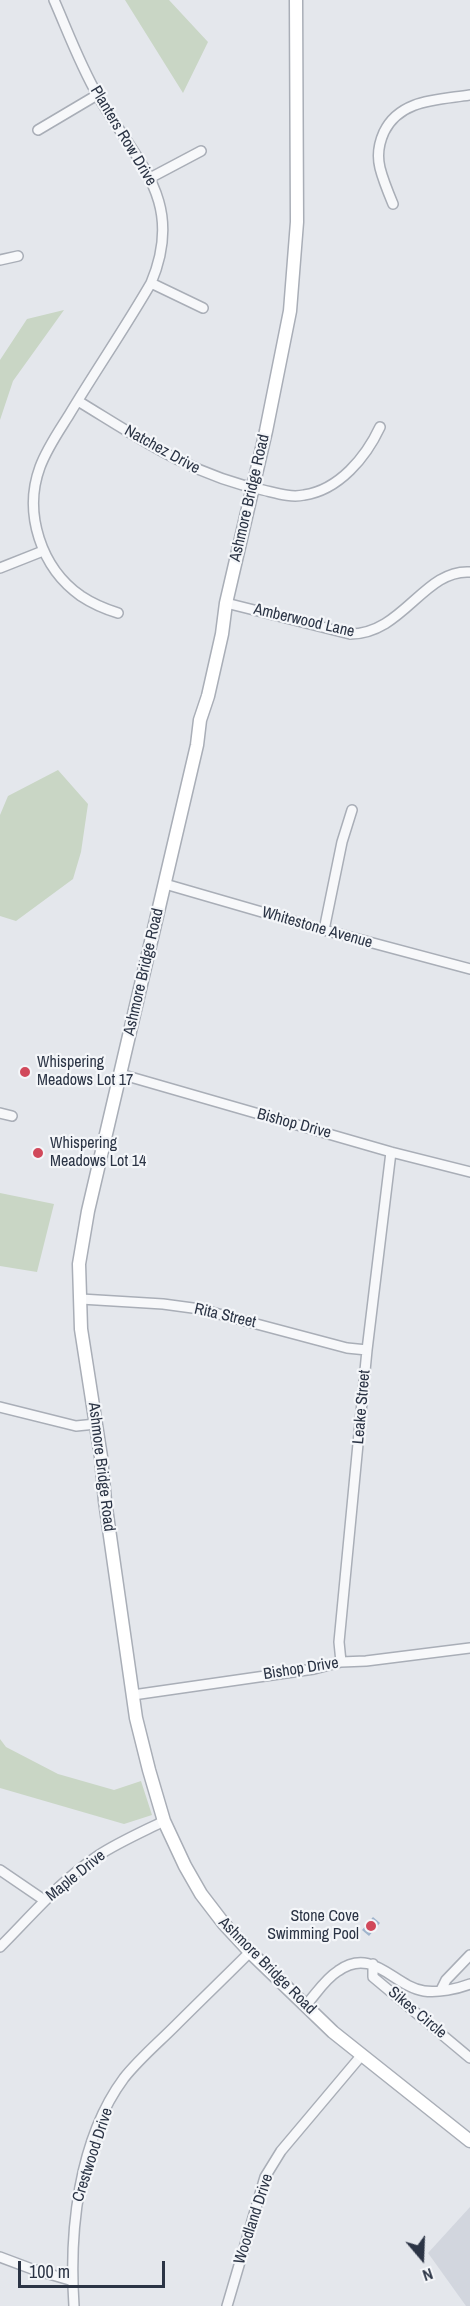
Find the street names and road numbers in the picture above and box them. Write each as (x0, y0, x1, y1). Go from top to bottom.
street label: Planters Row Drive (86, 83, 160, 189)
street label: Natchez Drive (121, 421, 203, 479)
street label: Ashmore Bridge Road (226, 433, 274, 563)
street label: Amberwood Lane (252, 600, 356, 642)
street label: Whitestone Avenue (259, 903, 375, 953)
street label: Ashmore Bridge Road (120, 907, 168, 1037)
street label: Bishop Drive (255, 1105, 333, 1143)
street label: Rita Street (192, 1300, 258, 1332)
street label: Leake Street (349, 1369, 375, 1445)
street label: Ashmore Bridge Road (84, 1401, 118, 1533)
street label: Bishop Drive (262, 1654, 340, 1684)
street label: Maple Drive (42, 1846, 110, 1906)
street label: Ashmore Bridge Road (214, 1913, 320, 2019)
street label: Sikes Circle (384, 1983, 450, 2043)
street label: Crestwood Drive (69, 2106, 117, 2204)
street label: Woodland Drive (230, 2171, 278, 2267)

